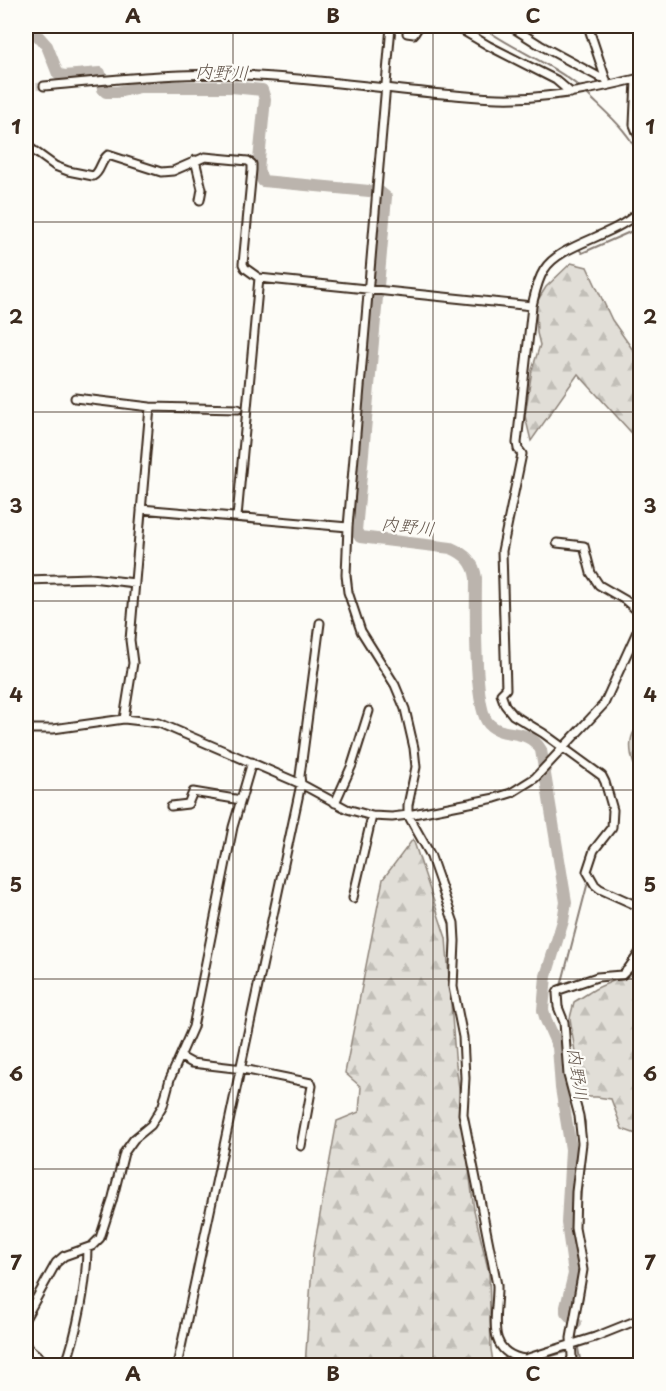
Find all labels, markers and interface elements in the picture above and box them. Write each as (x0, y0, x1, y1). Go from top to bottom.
text: A (125, 0, 141, 30)
text: B (326, 0, 340, 30)
text: C (525, 0, 541, 30)
water label: 内野川 (195, 57, 249, 85)
text: 1 (11, 111, 21, 141)
text: 1 (645, 111, 655, 141)
text: 2 (9, 301, 23, 331)
text: 2 (643, 301, 657, 331)
text: 3 (9, 490, 23, 520)
text: 3 (643, 490, 657, 520)
water label: 内野川 (380, 508, 436, 542)
text: 4 (9, 679, 23, 709)
text: 4 (643, 679, 657, 709)
text: 5 (10, 869, 22, 899)
text: 5 (644, 869, 656, 899)
water label: 内野川 (562, 1045, 596, 1103)
text: 6 (9, 1058, 23, 1088)
text: 6 (643, 1058, 657, 1088)
text: 7 (10, 1247, 22, 1277)
text: 7 (644, 1247, 656, 1277)
text: A (125, 1358, 141, 1388)
text: B (326, 1358, 340, 1388)
text: C (525, 1358, 541, 1388)

